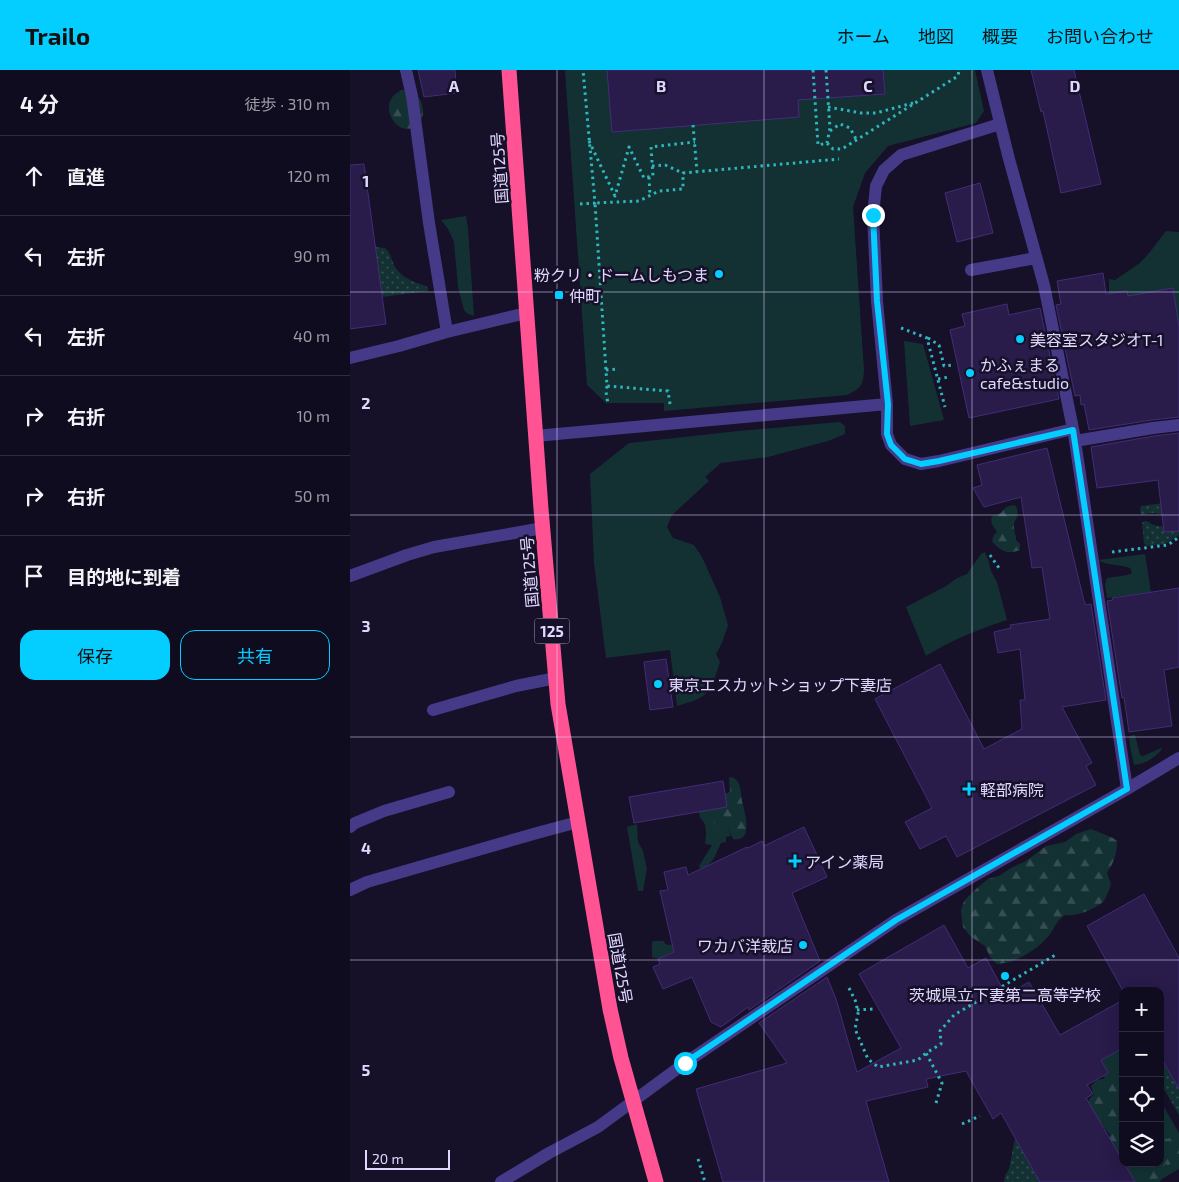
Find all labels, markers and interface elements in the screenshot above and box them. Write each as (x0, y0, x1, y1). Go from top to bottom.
text: Trailo (25, 21, 90, 50)
text: ホーム (837, 25, 890, 47)
text: 地図 (918, 25, 954, 47)
text: 概要 (982, 25, 1018, 47)
text: お問い合わせ (1046, 25, 1154, 47)
text: A (449, 76, 460, 95)
text: B (656, 76, 666, 95)
text: C (863, 76, 873, 95)
text: D (1070, 76, 1081, 95)
text: 4 分 (20, 91, 59, 116)
text: 徒歩 · 310 m (245, 94, 330, 113)
street label: 国道125号 (487, 131, 511, 205)
icon: ahead (20, 162, 48, 190)
text: 直進 (67, 165, 105, 188)
text: 120 m (287, 166, 330, 185)
text: 1 (363, 171, 369, 190)
route end (862, 204, 885, 227)
icon: left (20, 242, 48, 270)
text: 左折 (67, 245, 105, 268)
text: 90 m (294, 246, 330, 265)
place label: 粉クリ・ドームしもつま (534, 265, 709, 284)
marker: 粉クリ・ドームしもつま (713, 268, 725, 280)
place label: 仲町 (569, 286, 601, 305)
marker: 仲町 (553, 289, 565, 301)
icon: left (20, 322, 48, 350)
text: 左折 (67, 325, 105, 348)
text: 40 m (293, 326, 330, 345)
place label: 美容室スタジオT-1 (1030, 330, 1163, 349)
marker: 美容室スタジオT-1 (1014, 333, 1026, 345)
place label: かふぇまる cafe&studio (980, 355, 1069, 392)
marker: かふぇまる cafe&studio (964, 367, 976, 379)
text: 2 (361, 393, 371, 412)
icon: right (20, 402, 48, 430)
text: 右折 (67, 405, 105, 428)
text: 10 m (296, 406, 330, 425)
icon: right (20, 482, 48, 510)
text: 右折 (67, 485, 105, 508)
text: 50 m (294, 486, 330, 505)
street label: 国道125号 (516, 535, 542, 609)
icon: arrive (20, 562, 48, 590)
text: 目的地に到着 (67, 565, 181, 588)
text: 3 (361, 616, 371, 635)
road number: 125 (534, 618, 570, 644)
button: 保存 (20, 630, 170, 680)
button: 共有 (180, 630, 330, 680)
place label: 東京エスカットショップ下妻店 (668, 675, 892, 694)
marker: 東京エスカットショップ下妻店 (652, 678, 664, 690)
place label: 軽部病院 (980, 780, 1044, 799)
marker: 軽部病院 (962, 782, 976, 796)
text: 4 (361, 838, 371, 857)
place label: アイン薬局 (805, 852, 884, 871)
marker: アイン薬局 (789, 855, 801, 867)
street label: 国道125号 (605, 931, 637, 1005)
place label: ワカバ洋裁店 (697, 936, 793, 955)
marker: ワカバ洋裁店 (797, 939, 809, 951)
marker: 茨城県立下妻第二高等学校 (999, 970, 1011, 982)
place label: 茨城県立下妻第二高等学校 (909, 985, 1101, 1004)
map controls (1119, 987, 1164, 1167)
button: + (1119, 987, 1164, 1032)
button: − (1119, 1032, 1164, 1077)
route start (674, 1052, 697, 1075)
text: 5 (362, 1060, 371, 1079)
button: locate (1119, 1077, 1164, 1122)
button: layers (1119, 1122, 1164, 1167)
scale bar (365, 1147, 450, 1170)
text: 20 m (372, 1150, 404, 1167)

